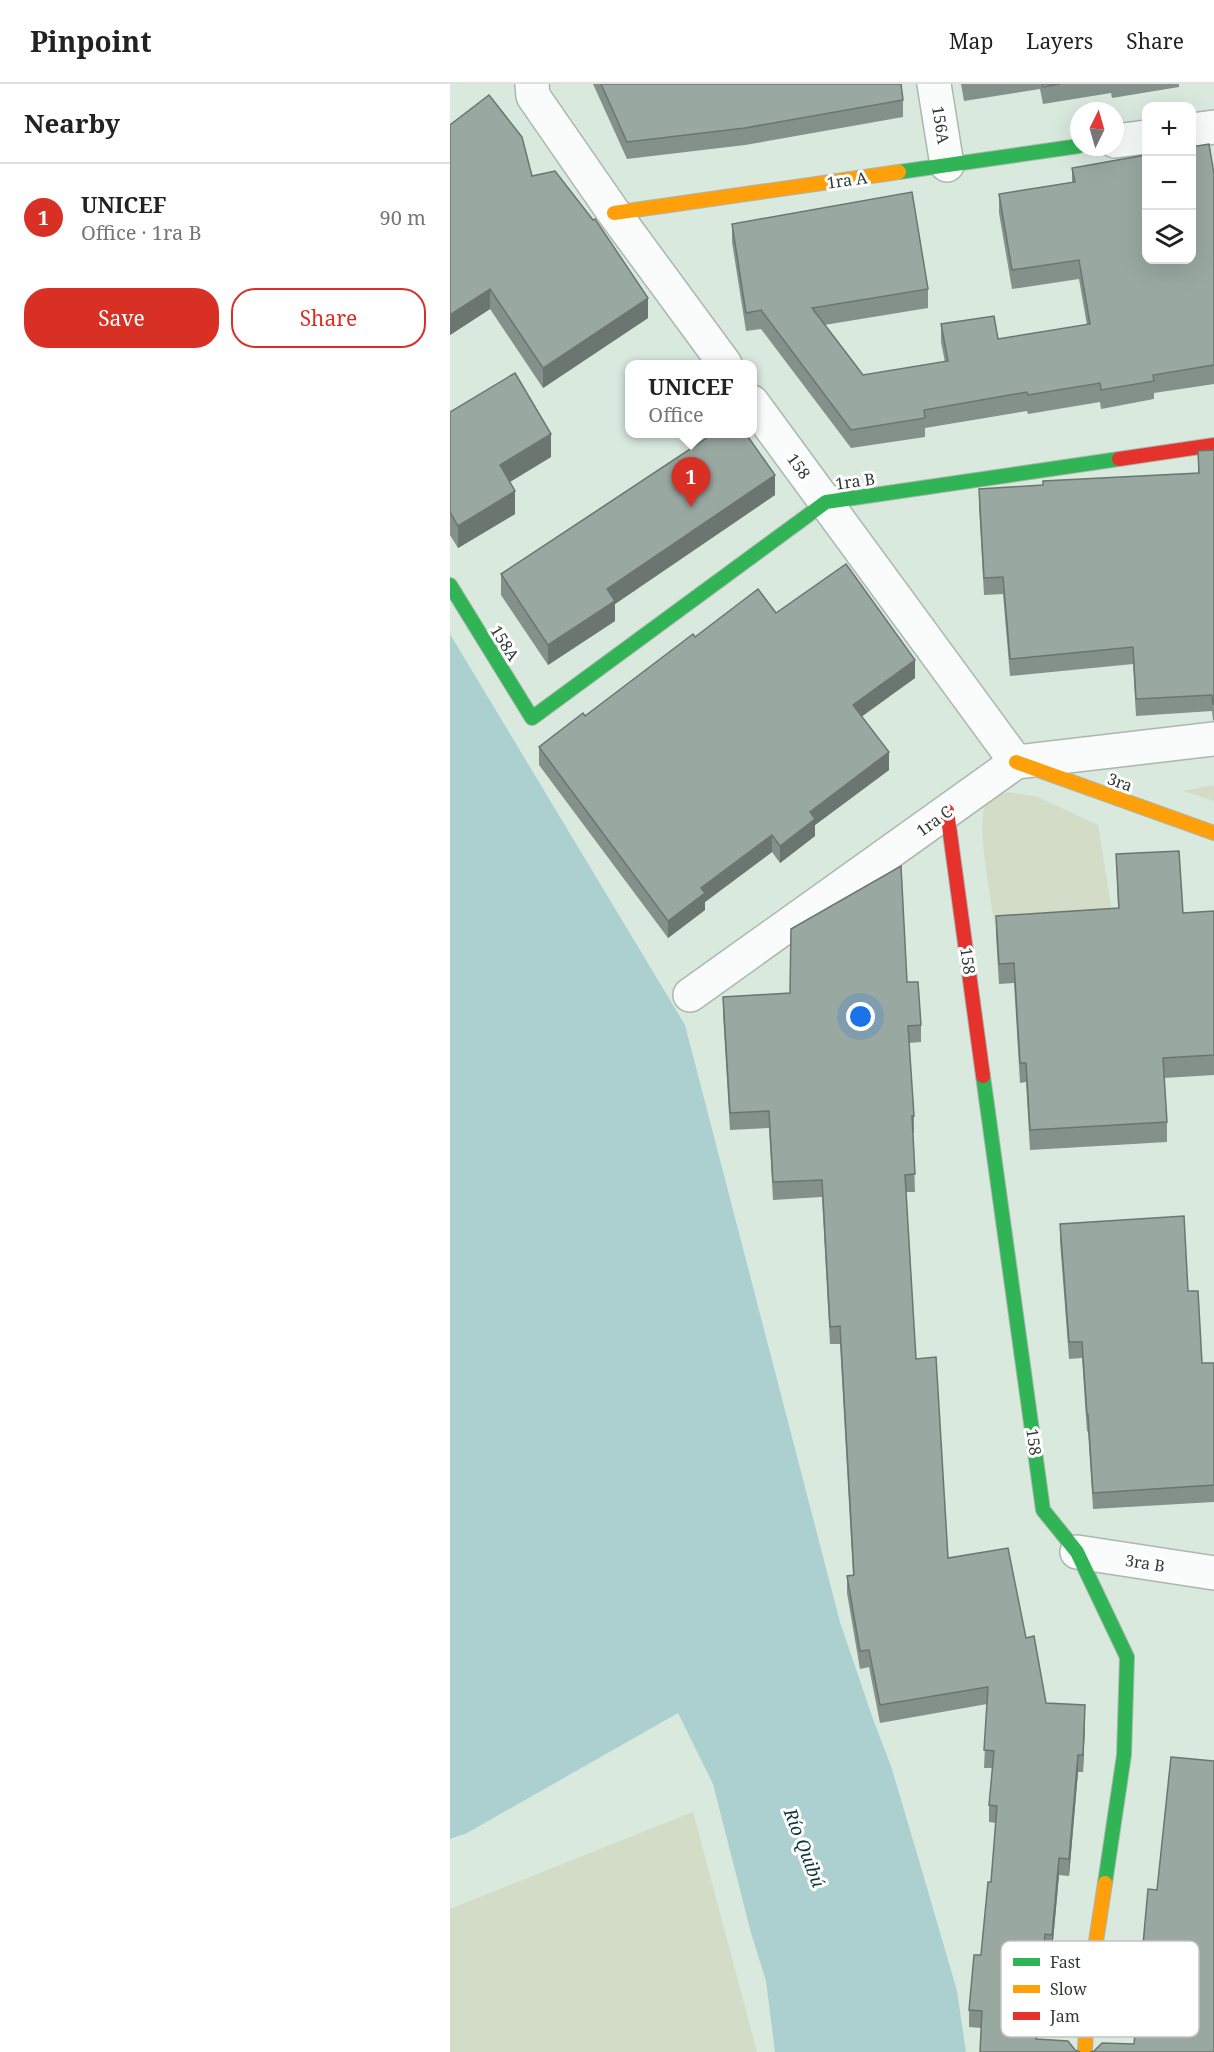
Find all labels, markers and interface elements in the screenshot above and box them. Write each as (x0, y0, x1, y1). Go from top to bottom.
text: Pinpoint (30, 22, 152, 60)
text: Map (949, 27, 993, 55)
text: Layers (1026, 27, 1093, 55)
text: Share (1126, 27, 1184, 55)
north arrow (1070, 102, 1124, 156)
map controls (1142, 102, 1196, 264)
button: + (1142, 102, 1196, 156)
street label: 156A (927, 104, 955, 146)
text: Nearby (24, 105, 120, 141)
button: − (1142, 156, 1196, 210)
street label: 1ra A (825, 166, 869, 194)
text: UNICEF (81, 189, 166, 219)
text: 1 (38, 204, 49, 231)
text: 90 m (380, 204, 426, 231)
button: layers (1142, 210, 1196, 264)
text: Office · 1ra B (81, 219, 202, 246)
button: Save (24, 288, 219, 348)
button: Share (231, 288, 426, 348)
popup (625, 360, 757, 438)
text: UNICEF (648, 371, 734, 401)
text: Office (648, 401, 704, 428)
street label: 158 (782, 449, 816, 483)
pin: 1 (672, 458, 710, 507)
street label: 1ra B (834, 467, 876, 495)
street label: 158A (486, 621, 525, 666)
street label: 3ra (1104, 767, 1136, 797)
street label: 1ra C (912, 800, 956, 841)
street label: 158 (955, 946, 981, 976)
your location (846, 1002, 875, 1031)
street label: 158 (1021, 1427, 1047, 1457)
street label: 3ra B (1124, 1549, 1166, 1577)
water label: Río Quibú (779, 1804, 831, 1891)
legend (1001, 1941, 1199, 2037)
text: Fast (1050, 1951, 1081, 1973)
text: Slow (1050, 1978, 1087, 2000)
text: Jam (1049, 2005, 1080, 2027)

